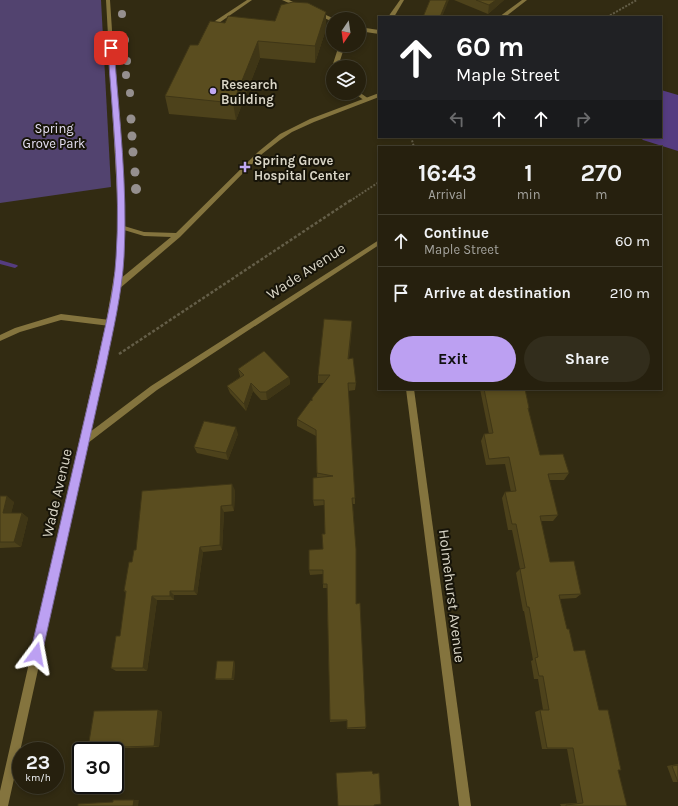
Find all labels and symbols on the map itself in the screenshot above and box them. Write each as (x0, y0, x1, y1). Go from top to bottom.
north arrow (326, 12, 366, 52)
pin (94, 31, 128, 65)
place label: Research Building (221, 77, 278, 107)
marker: Research Building (208, 86, 218, 96)
park label: Spring Grove Park (23, 121, 85, 151)
place label: Spring Grove Hospital Center (254, 153, 351, 183)
marker: Spring Grove Hospital Center (239, 161, 251, 173)
street label: Wade Avenue (263, 239, 349, 303)
street label: Wade Avenue (38, 447, 76, 539)
street label: Holmehurst Avenue (435, 528, 469, 664)
position arrow (15, 633, 57, 675)
speed limit sign: 30 (72, 742, 124, 794)

